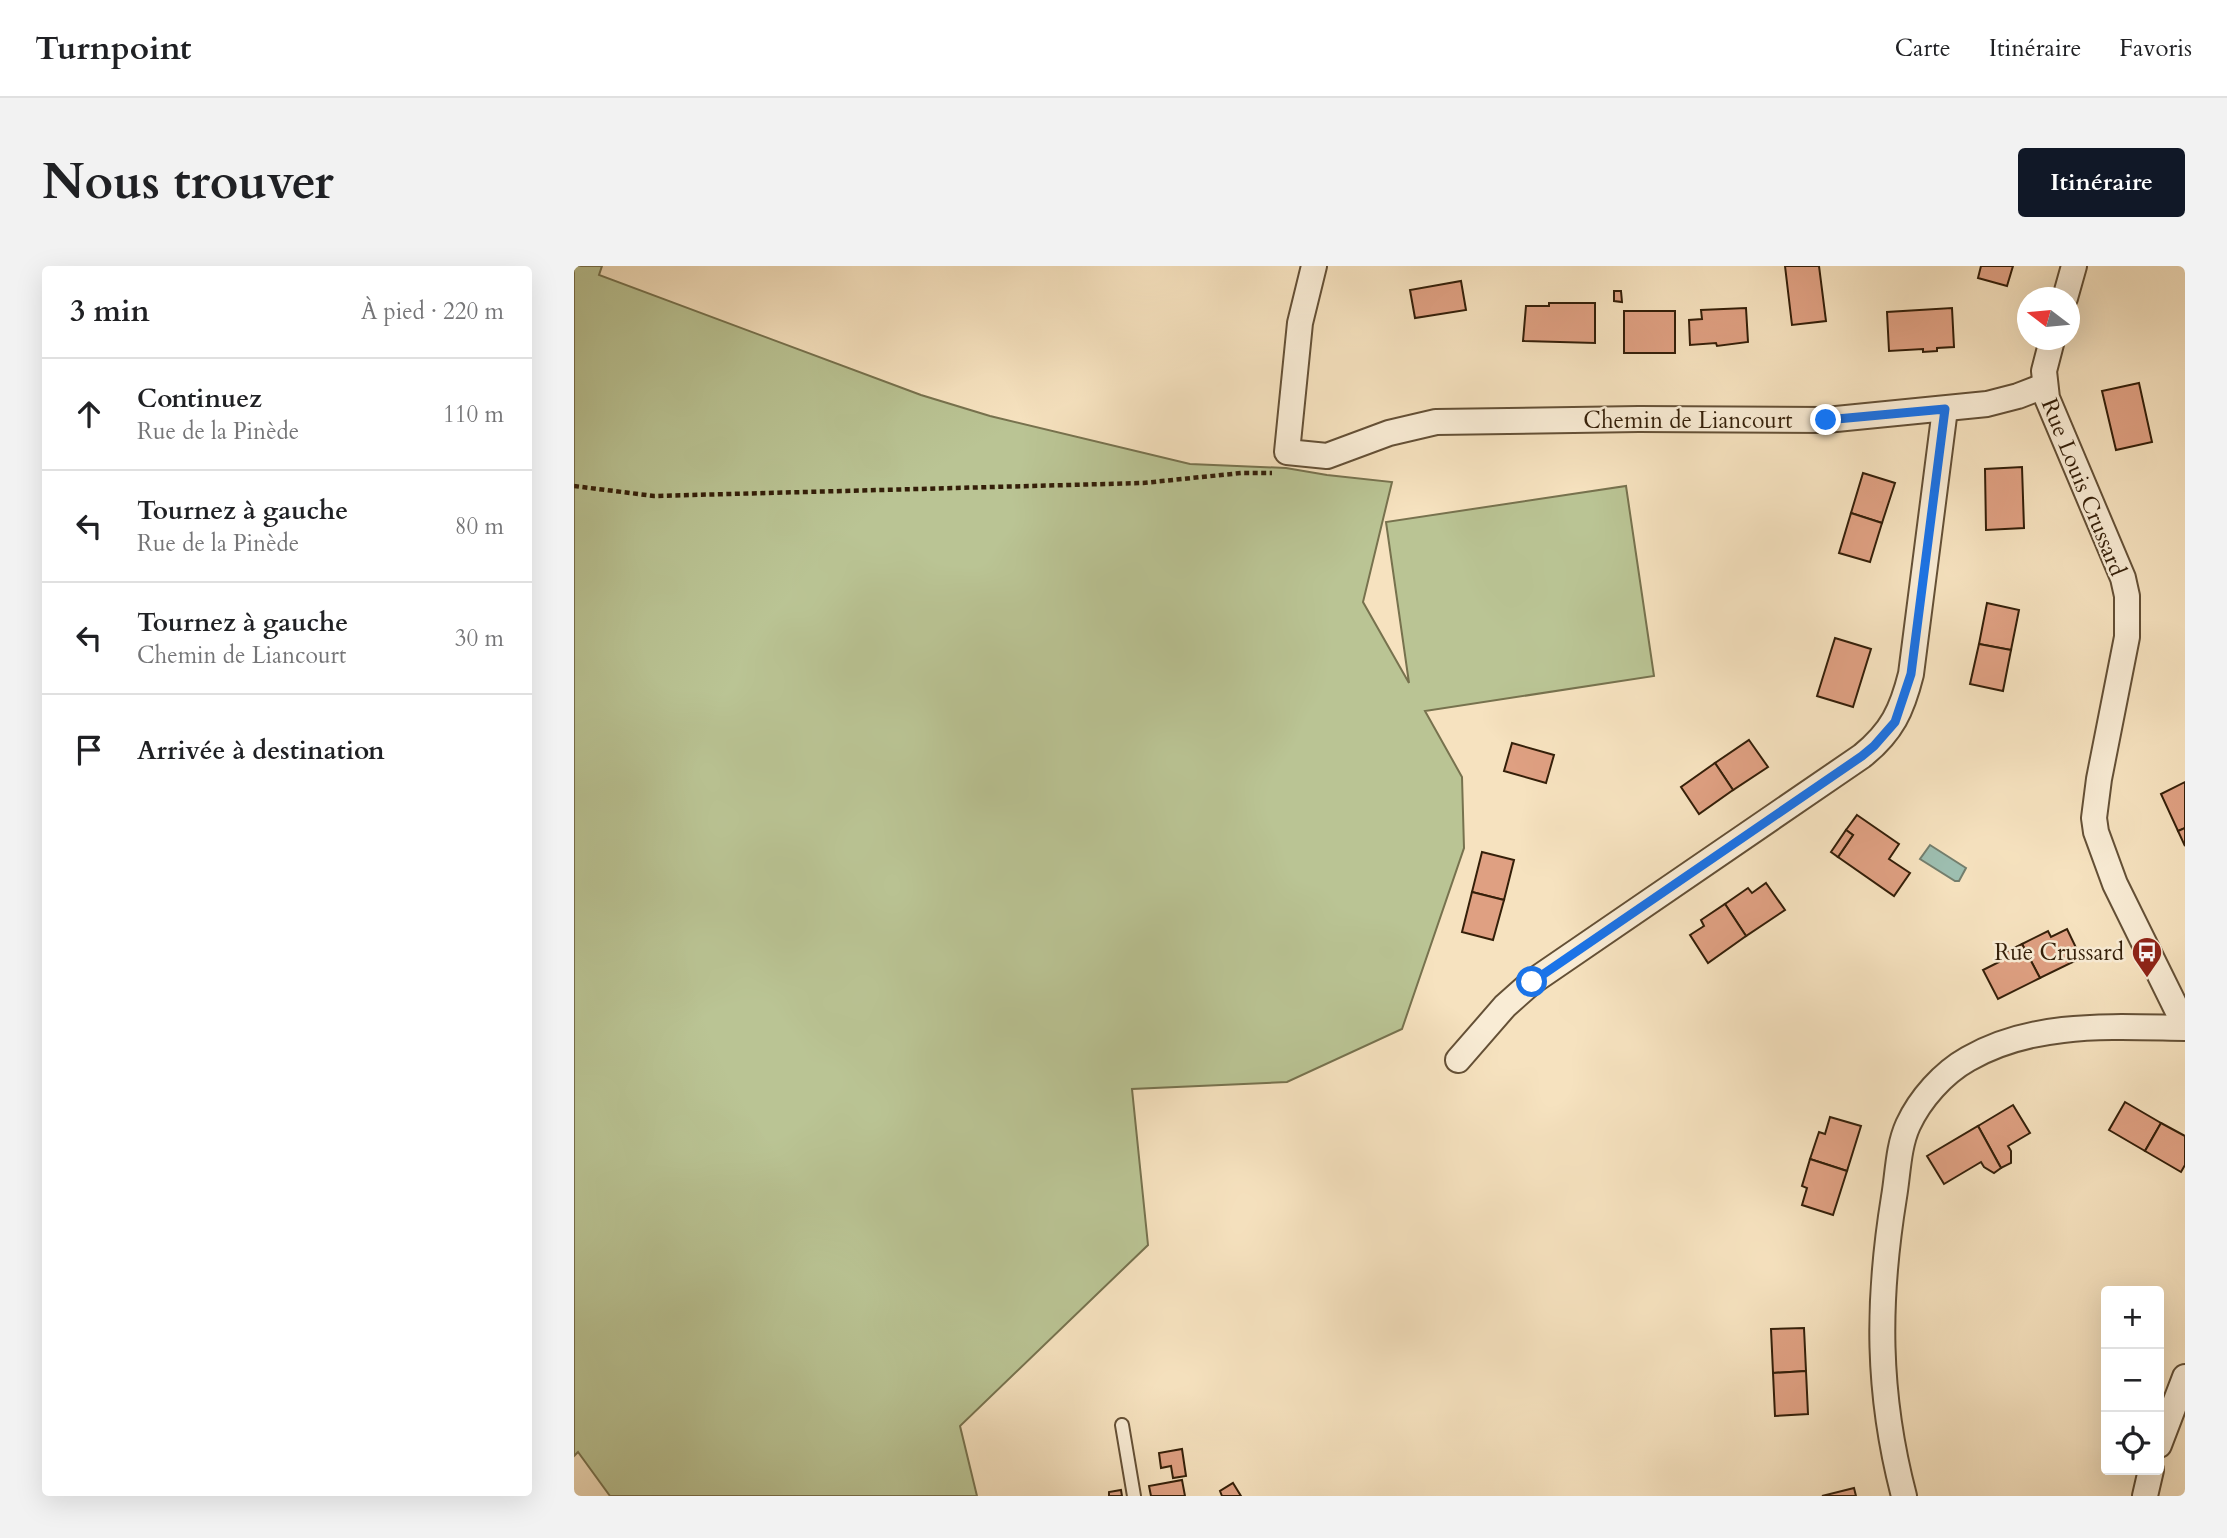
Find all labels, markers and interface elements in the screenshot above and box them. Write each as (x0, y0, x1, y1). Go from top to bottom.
text: Turnpoint (35, 26, 191, 71)
text: Carte (1895, 32, 1951, 65)
text: Itinéraire (1989, 32, 2081, 65)
text: Favoris (2119, 32, 2192, 65)
button: Itinéraire (2018, 148, 2185, 217)
text: Nous trouver (42, 149, 334, 216)
north arrow (2017, 287, 2080, 350)
text: 3 min (70, 291, 150, 332)
text: À pied · 220 m (361, 296, 504, 327)
text: Continuez (137, 381, 262, 416)
street label: Rue Louis Crussard (2034, 394, 2134, 581)
icon: ahead (70, 395, 108, 433)
text: 110 m (443, 399, 504, 430)
route end (1810, 404, 1841, 435)
street label: Chemin de Liancourt (1583, 405, 1793, 436)
text: Rue de la Pinède (137, 416, 299, 447)
text: Tournez à gauche (137, 493, 348, 528)
icon: left (70, 507, 108, 545)
text: 80 m (455, 511, 504, 542)
text: Rue de la Pinède (137, 528, 299, 559)
text: Tournez à gauche (137, 605, 348, 640)
icon: left (70, 619, 108, 657)
text: 30 m (455, 623, 504, 654)
text: Chemin de Liancourt (137, 640, 346, 671)
icon: arrive (70, 731, 108, 769)
text: Arrivée à destination (137, 733, 385, 768)
bus stop icon: Rue Crussard (2130, 935, 2164, 979)
place label: Rue Crussard (1994, 937, 2125, 968)
route start (1516, 966, 1547, 997)
map controls (2101, 1286, 2164, 1475)
button: + (2101, 1286, 2164, 1349)
button: − (2101, 1349, 2164, 1412)
button: locate (2101, 1412, 2164, 1475)

